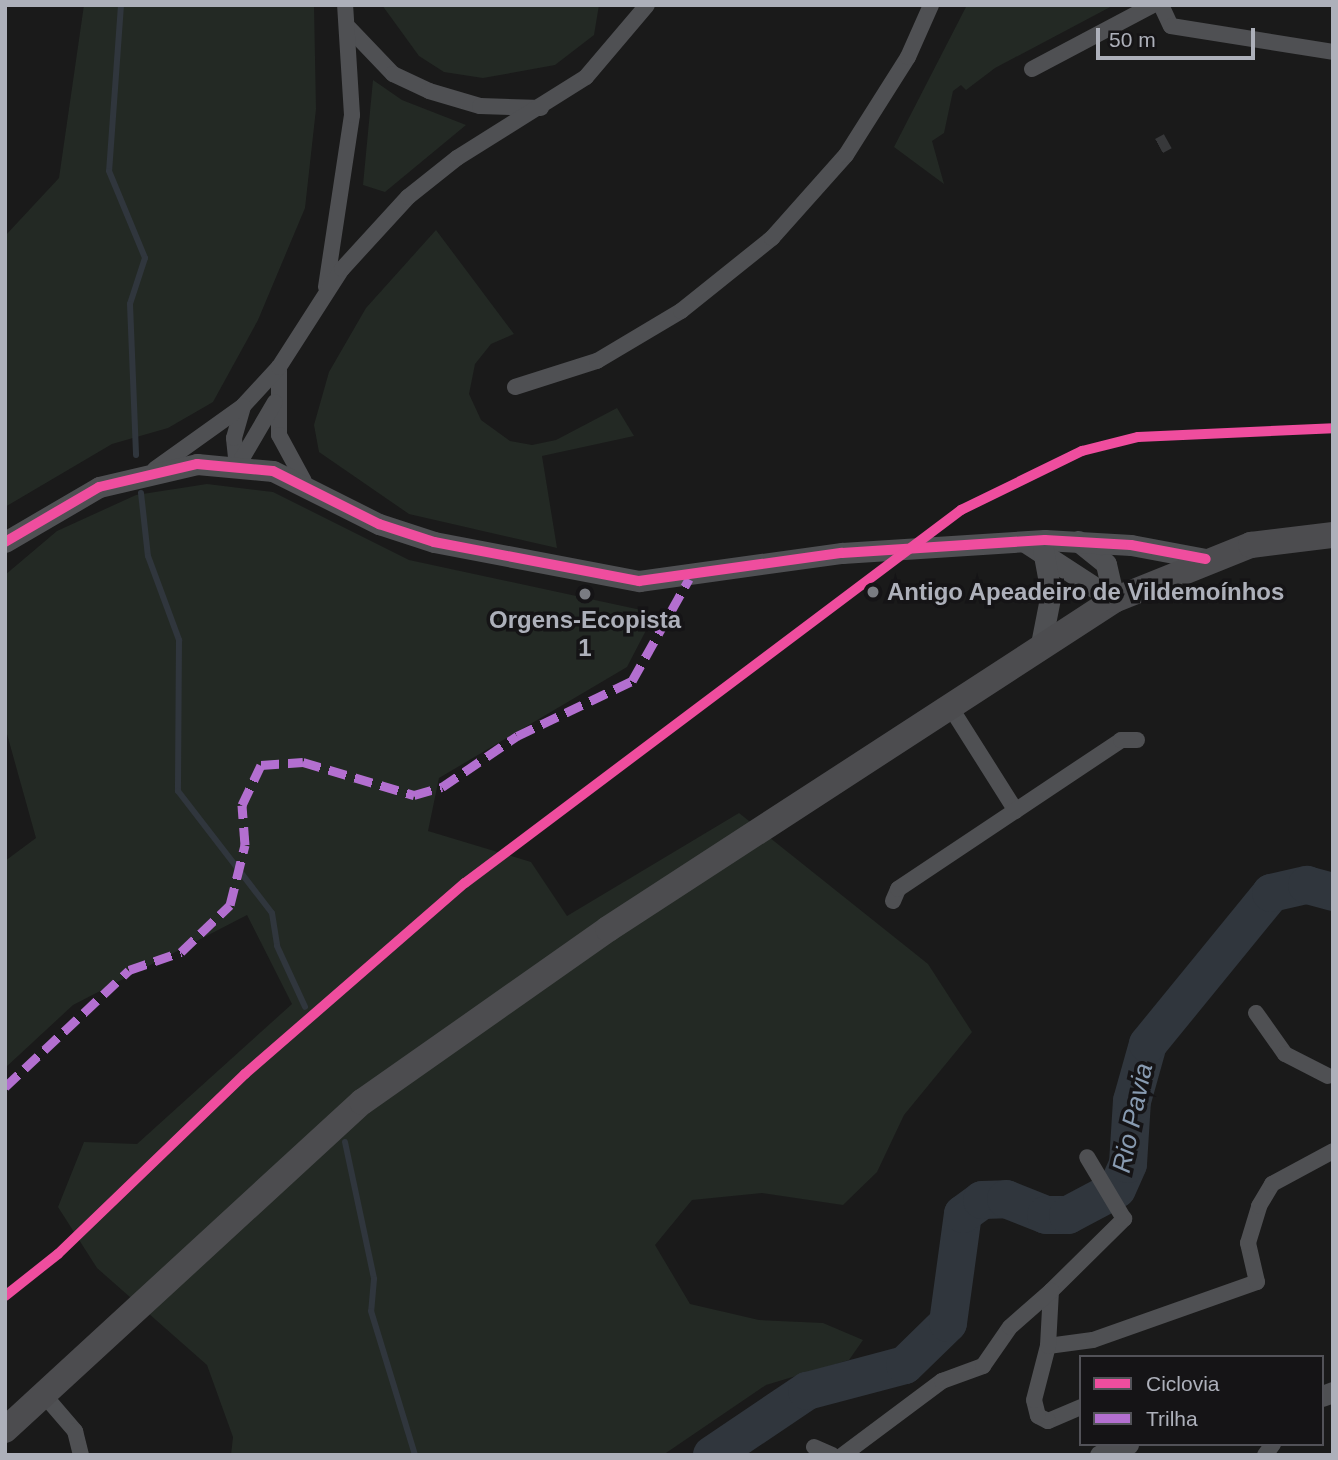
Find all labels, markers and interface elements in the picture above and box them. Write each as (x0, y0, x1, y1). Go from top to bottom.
scale bar (1100, 14, 1259, 58)
text: 50 m (1109, 28, 1156, 51)
place label: Antigo Apeadeiro de Vildemoínhos (887, 578, 1285, 606)
marker: Antigo Apeadeiro de Vildemoínhos (865, 584, 881, 600)
marker: Orgens-Ecopista 1 (577, 586, 593, 602)
place label: Orgens-Ecopista 1 (489, 606, 681, 662)
water label: Rio Pavia (1106, 1060, 1160, 1176)
legend (1079, 1355, 1324, 1446)
text: Ciclovia (1146, 1372, 1220, 1395)
text: Trilha (1146, 1407, 1198, 1430)

